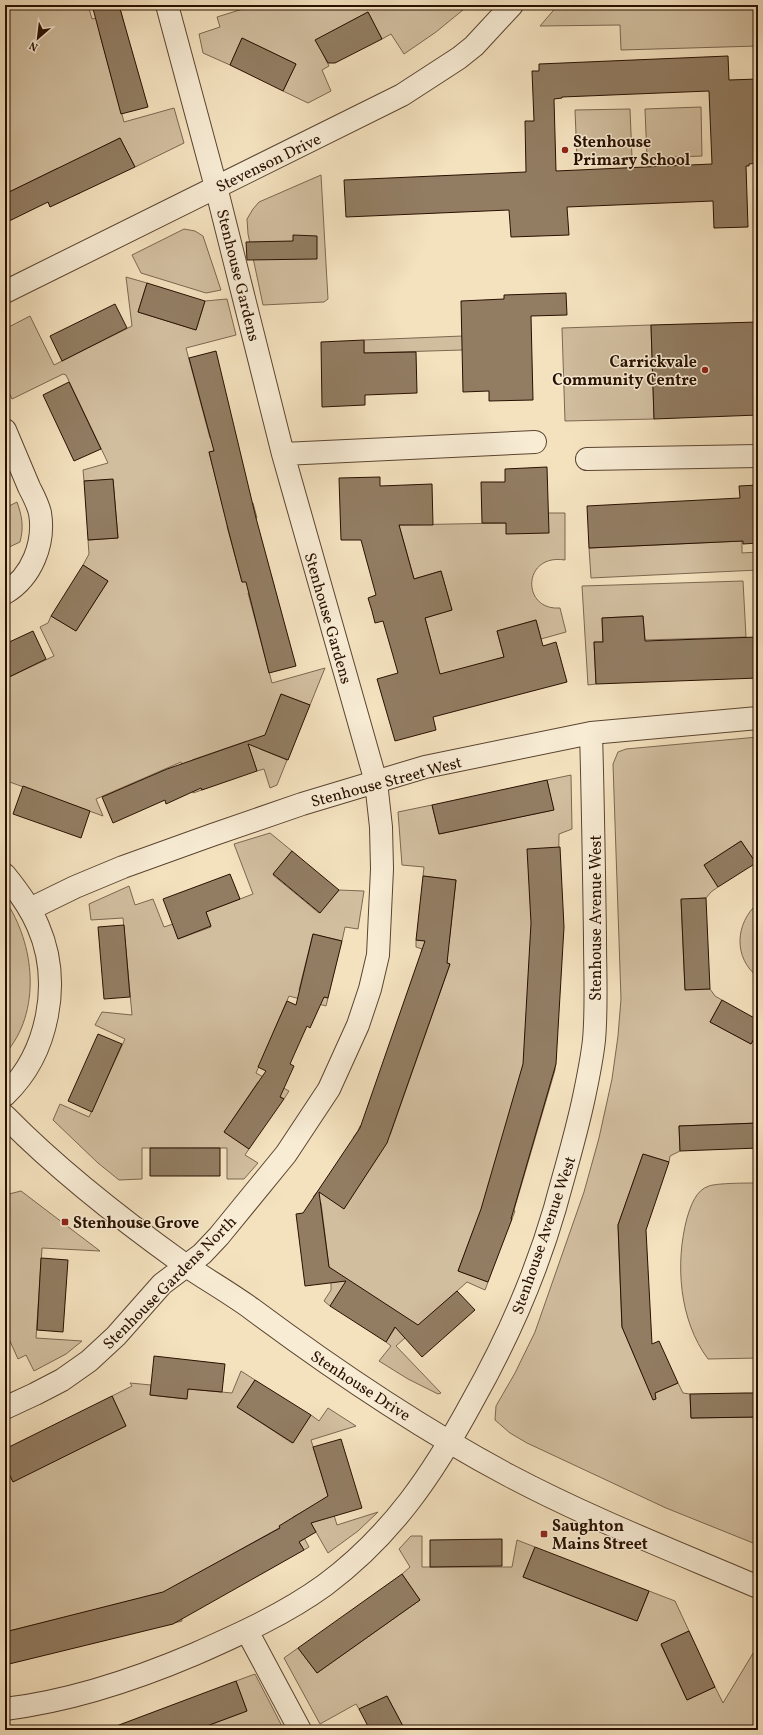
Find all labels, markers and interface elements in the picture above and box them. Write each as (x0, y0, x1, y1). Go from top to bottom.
north arrow (18, 18, 58, 58)
text: N (27, 37, 41, 54)
street label: Stevenson Drive (213, 129, 325, 199)
place label: Stenhouse Primary School (573, 132, 691, 172)
marker: Stenhouse Primary School (560, 145, 570, 155)
street label: Stenhouse Gardens (210, 207, 264, 344)
place label: Carrickvale Community Centre (552, 352, 697, 392)
marker: Carrickvale Community Centre (700, 365, 710, 375)
street label: Stenhouse Gardens (298, 550, 356, 687)
street label: Stenhouse Street West (309, 752, 465, 814)
street label: Stenhouse Avenue West (586, 835, 608, 1001)
street label: Stenhouse Avenue West (507, 1153, 582, 1318)
street label: Stenhouse Gardens North (99, 1212, 242, 1355)
place label: Stenhouse Grove (73, 1213, 199, 1235)
marker: Stenhouse Grove (60, 1217, 70, 1227)
street label: Stenhouse Drive (306, 1346, 414, 1427)
place label: Saughton Mains Street (552, 1516, 648, 1556)
marker: Saughton Mains Street (539, 1529, 549, 1539)

